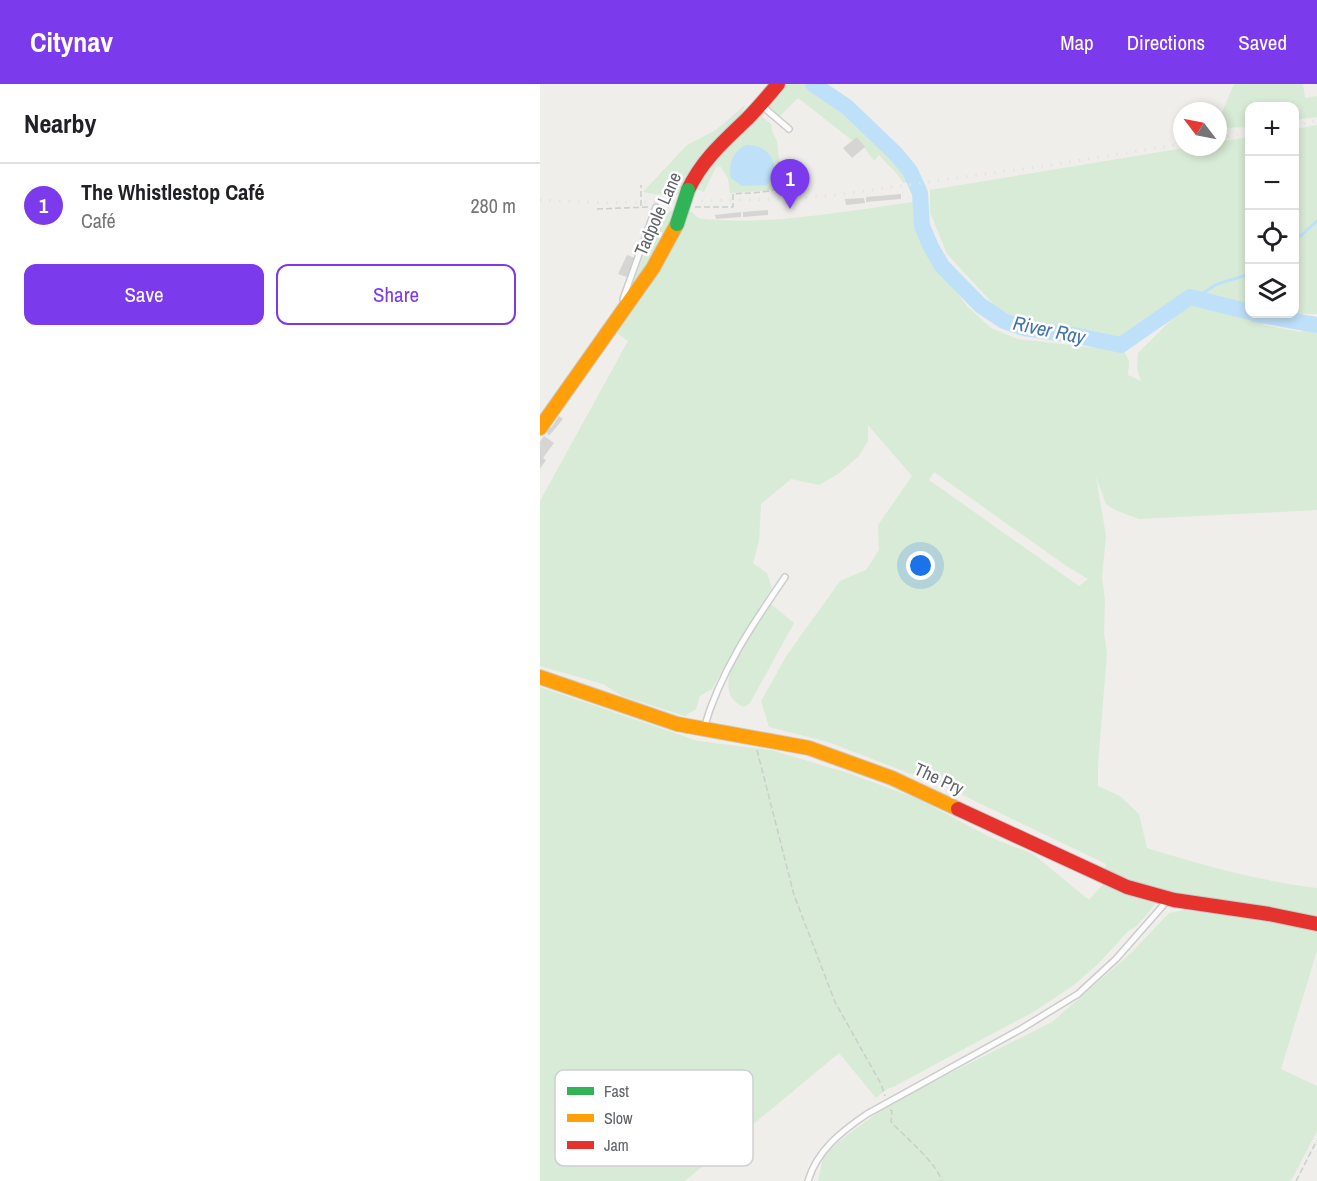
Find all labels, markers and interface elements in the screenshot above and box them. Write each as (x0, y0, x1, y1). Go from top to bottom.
text: Citynav (30, 23, 113, 61)
text: Map (1060, 28, 1094, 57)
text: Directions (1127, 28, 1205, 57)
text: Saved (1238, 28, 1287, 57)
north arrow (1173, 102, 1227, 156)
map controls (1245, 102, 1299, 318)
button: + (1245, 102, 1299, 156)
text: Nearby (24, 106, 96, 141)
button: − (1245, 156, 1299, 210)
pin: 1 (770, 160, 810, 209)
street label: Tadpole Lane (628, 168, 687, 259)
text: The Whistlestop Café (81, 177, 264, 207)
text: 1 (39, 192, 48, 219)
text: 280 m (470, 192, 516, 219)
text: Café (81, 207, 116, 234)
button: locate (1245, 210, 1299, 264)
button: Save (24, 264, 264, 325)
button: Share (276, 264, 516, 325)
button: layers (1245, 264, 1299, 318)
water label: River Ray (1011, 309, 1088, 350)
your location (906, 551, 935, 580)
street label: The Pry (911, 756, 968, 801)
legend (555, 1070, 753, 1166)
text: Fast (604, 1080, 629, 1102)
text: Slow (604, 1107, 633, 1129)
text: Jam (604, 1134, 629, 1156)

